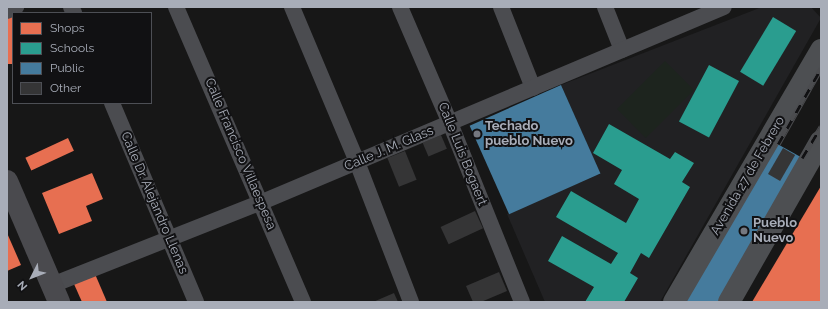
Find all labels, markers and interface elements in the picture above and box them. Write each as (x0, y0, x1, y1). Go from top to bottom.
legend (12, 12, 152, 104)
text: Shops (50, 21, 85, 35)
text: Schools (50, 41, 94, 55)
text: Public (50, 61, 84, 75)
street label: Calle Francisco Villaespesa (201, 76, 279, 232)
text: Other (50, 81, 81, 95)
street label: Calle Luis Bogaert (434, 100, 490, 208)
street label: Avenida 27 de Febrero (708, 114, 788, 238)
place label: Techado pueblo Nuevo (485, 119, 573, 150)
street label: Calle J. M. Glass (342, 123, 436, 175)
street label: Calle Dr. Alejandro Llenas (117, 129, 191, 277)
marker: Techado pueblo Nuevo (472, 129, 482, 139)
place label: Pueblo Nuevo (753, 216, 797, 247)
marker: Pueblo Nuevo (738, 225, 750, 237)
north arrow (12, 257, 52, 297)
text: N (15, 278, 30, 293)

